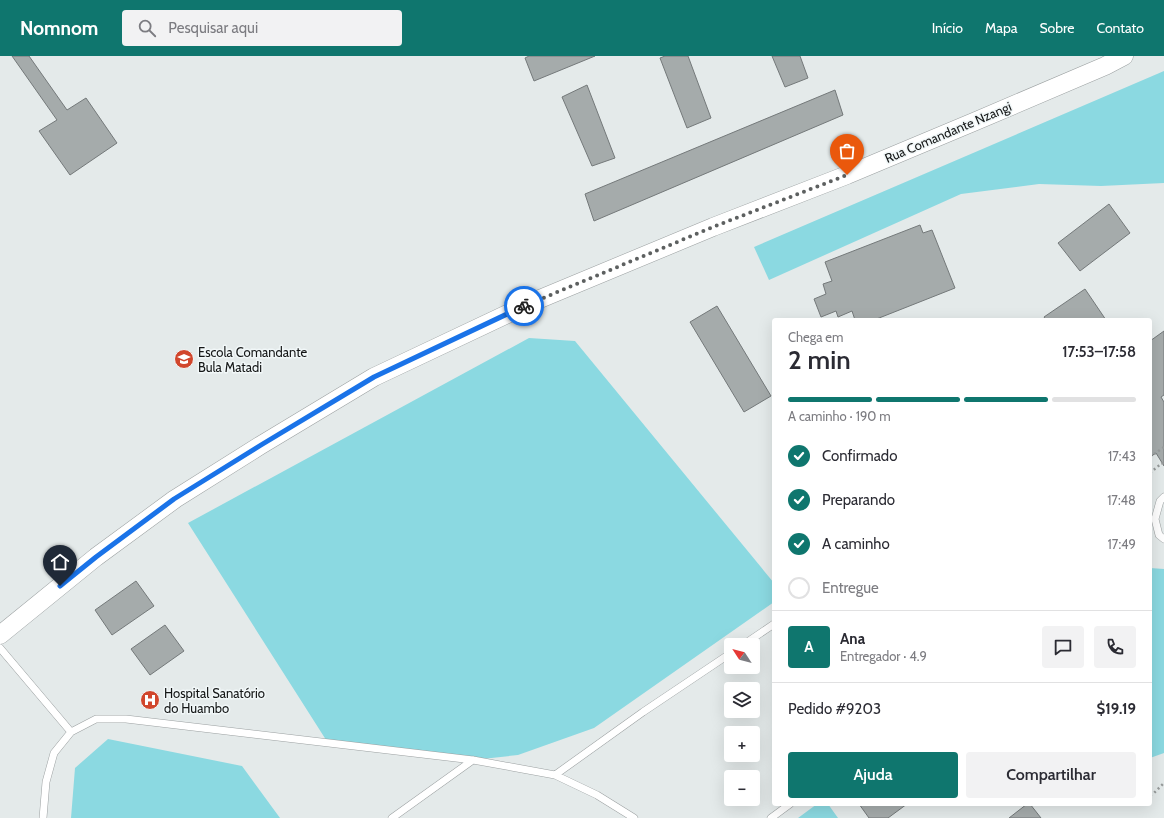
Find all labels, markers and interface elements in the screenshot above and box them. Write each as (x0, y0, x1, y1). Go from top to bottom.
search box (122, 10, 402, 46)
text: Nomnom (20, 17, 98, 40)
icon: search (136, 17, 158, 39)
text: Pesquisar aqui (168, 19, 258, 37)
text: Início (932, 19, 963, 37)
text: Mapa (985, 19, 1017, 37)
text: Sobre (1039, 19, 1074, 37)
text: Contato (1096, 19, 1144, 37)
street label: Rua Comandante Nzangi (882, 98, 1014, 166)
pin (830, 134, 864, 175)
icon: bag (836, 140, 858, 162)
courier (504, 286, 544, 326)
icon: bike (513, 295, 535, 317)
text: Chega em (788, 329, 843, 345)
text: 17:53–17:58 (1062, 343, 1136, 361)
place label: Escola Comandante Bula Matadi (198, 344, 308, 375)
text: 2 min (788, 344, 851, 376)
school or university icon: Escola Comandante Bula Matadi (173, 348, 195, 370)
text: A caminho · 190 m (788, 408, 891, 424)
icon: check (788, 445, 810, 467)
text: Confirmado (822, 447, 897, 465)
text: 17:43 (1108, 448, 1136, 464)
icon: check (788, 489, 810, 511)
text: Preparando (822, 491, 895, 509)
text: 17:48 (1107, 492, 1136, 508)
icon: check (788, 533, 810, 555)
text: A caminho (822, 535, 890, 553)
text: 17:49 (1108, 536, 1136, 552)
pin (43, 545, 77, 586)
icon: home (49, 551, 71, 573)
text: Entregue (822, 579, 879, 597)
button: chat (1042, 626, 1084, 668)
button: phone (1094, 626, 1136, 668)
text: Ana (840, 630, 865, 648)
north arrow (724, 638, 760, 674)
map controls (724, 638, 760, 806)
text: A (804, 638, 814, 656)
text: Entregador · 4.9 (840, 648, 927, 664)
button: layers (724, 682, 760, 718)
place label: Hospital Sanatório do Huambo (164, 685, 265, 716)
hospital icon: Hospital Sanatório do Huambo (139, 689, 161, 711)
text: Pedido #9203 (788, 700, 881, 718)
text: $19.19 (1097, 700, 1136, 718)
button: + (724, 726, 760, 762)
button: Ajuda (788, 752, 958, 798)
button: Compartilhar (966, 752, 1136, 798)
button: − (724, 770, 760, 806)

